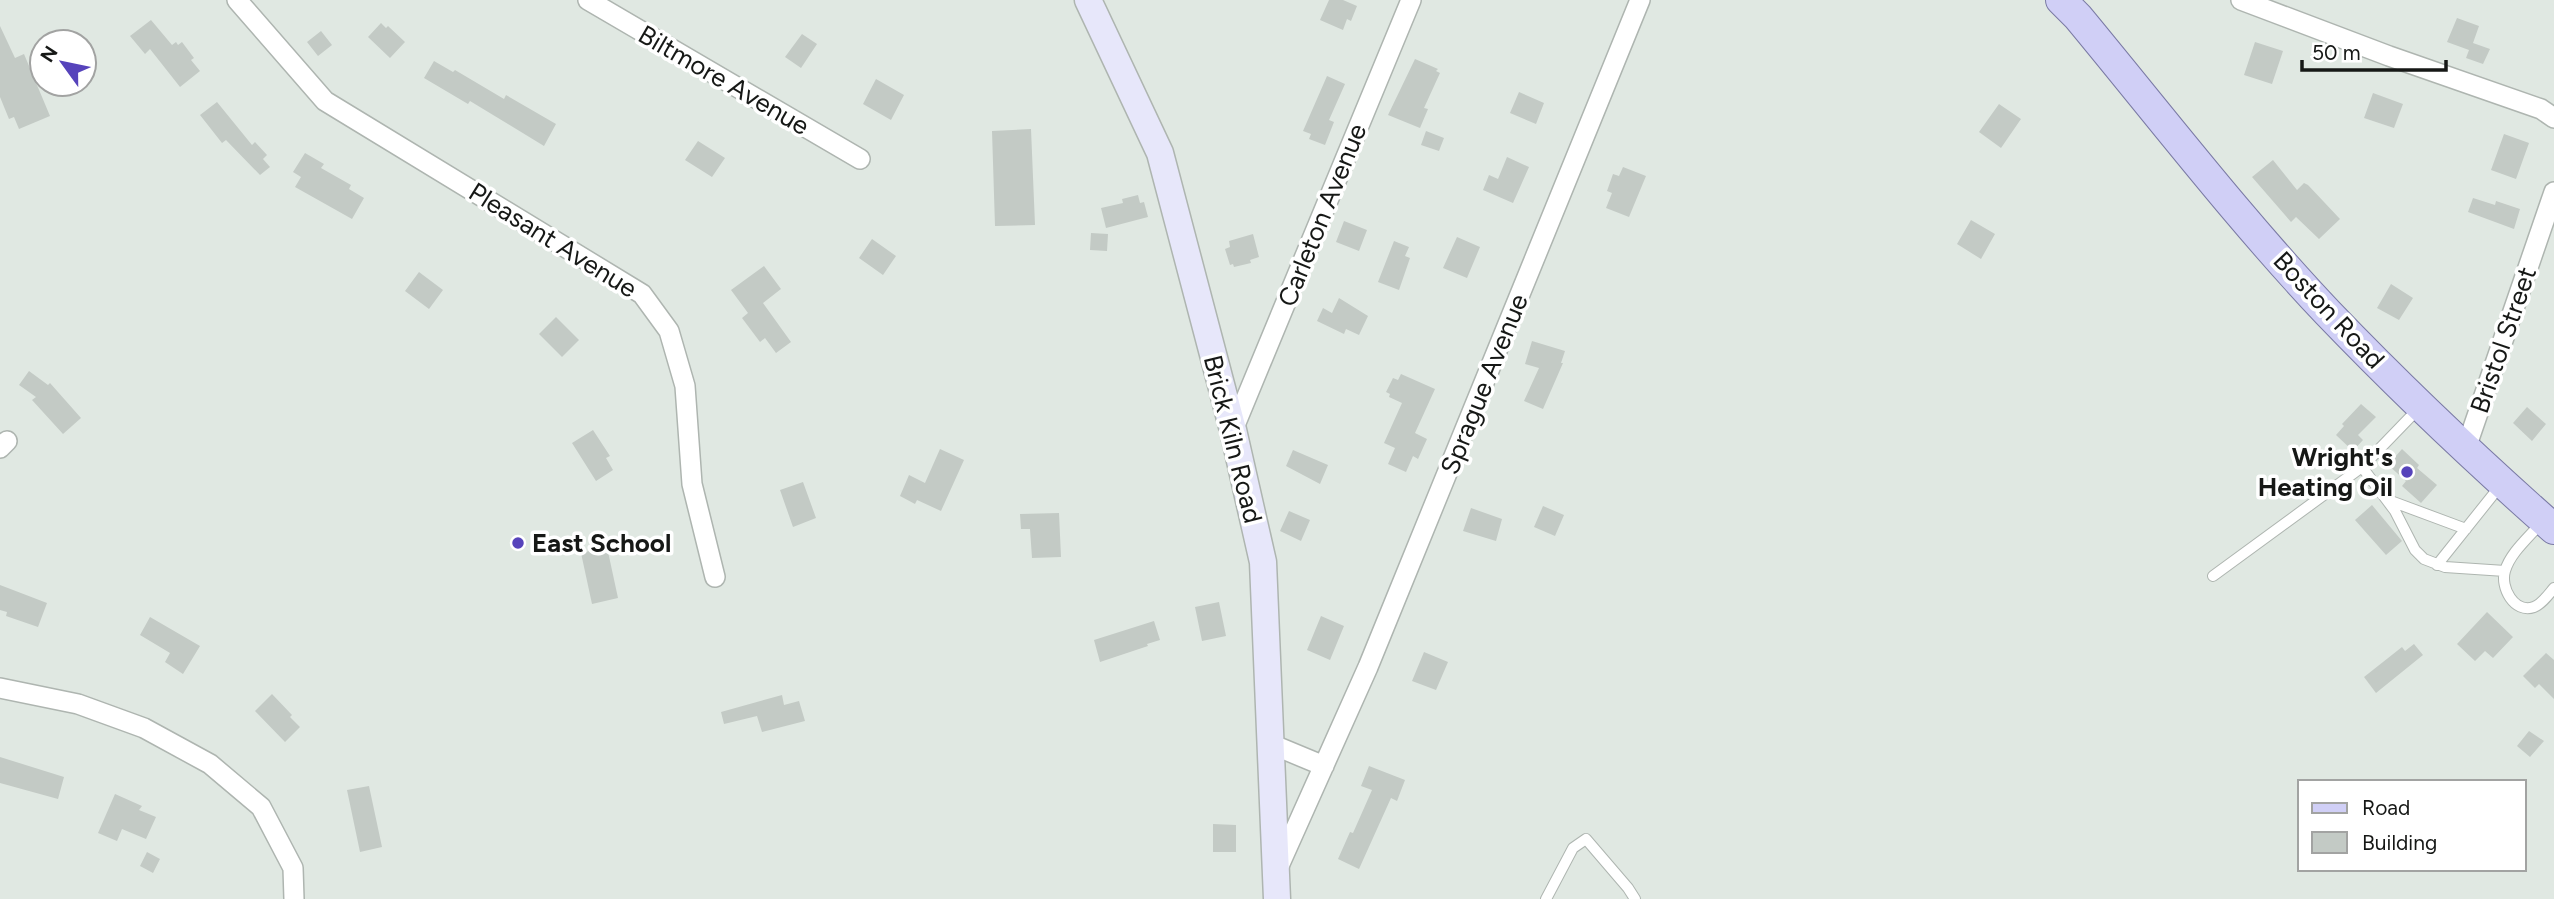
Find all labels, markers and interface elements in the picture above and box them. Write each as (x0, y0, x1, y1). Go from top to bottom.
street label: Biltmore Avenue (633, 18, 815, 142)
north arrow (28, 28, 98, 98)
scale bar (2302, 28, 2446, 72)
text: 50 m (2312, 40, 2361, 65)
text: N (36, 42, 63, 66)
street label: Carleton Avenue (1271, 119, 1373, 311)
street label: Pleasant Avenue (463, 175, 643, 305)
street label: Boston Road (2267, 245, 2391, 375)
street label: Bristol Street (2463, 262, 2543, 417)
street label: Sprague Avenue (1433, 289, 1535, 479)
street label: Brick Kiln Road (1197, 352, 1269, 526)
place label: Wright's Heating Oil (2258, 441, 2393, 503)
marker: Wright's Heating Oil (2399, 464, 2415, 480)
place label: East School (532, 527, 671, 559)
marker: East School (510, 535, 526, 551)
legend (2298, 780, 2526, 871)
text: Road (2362, 795, 2410, 820)
text: Building (2362, 830, 2437, 855)

